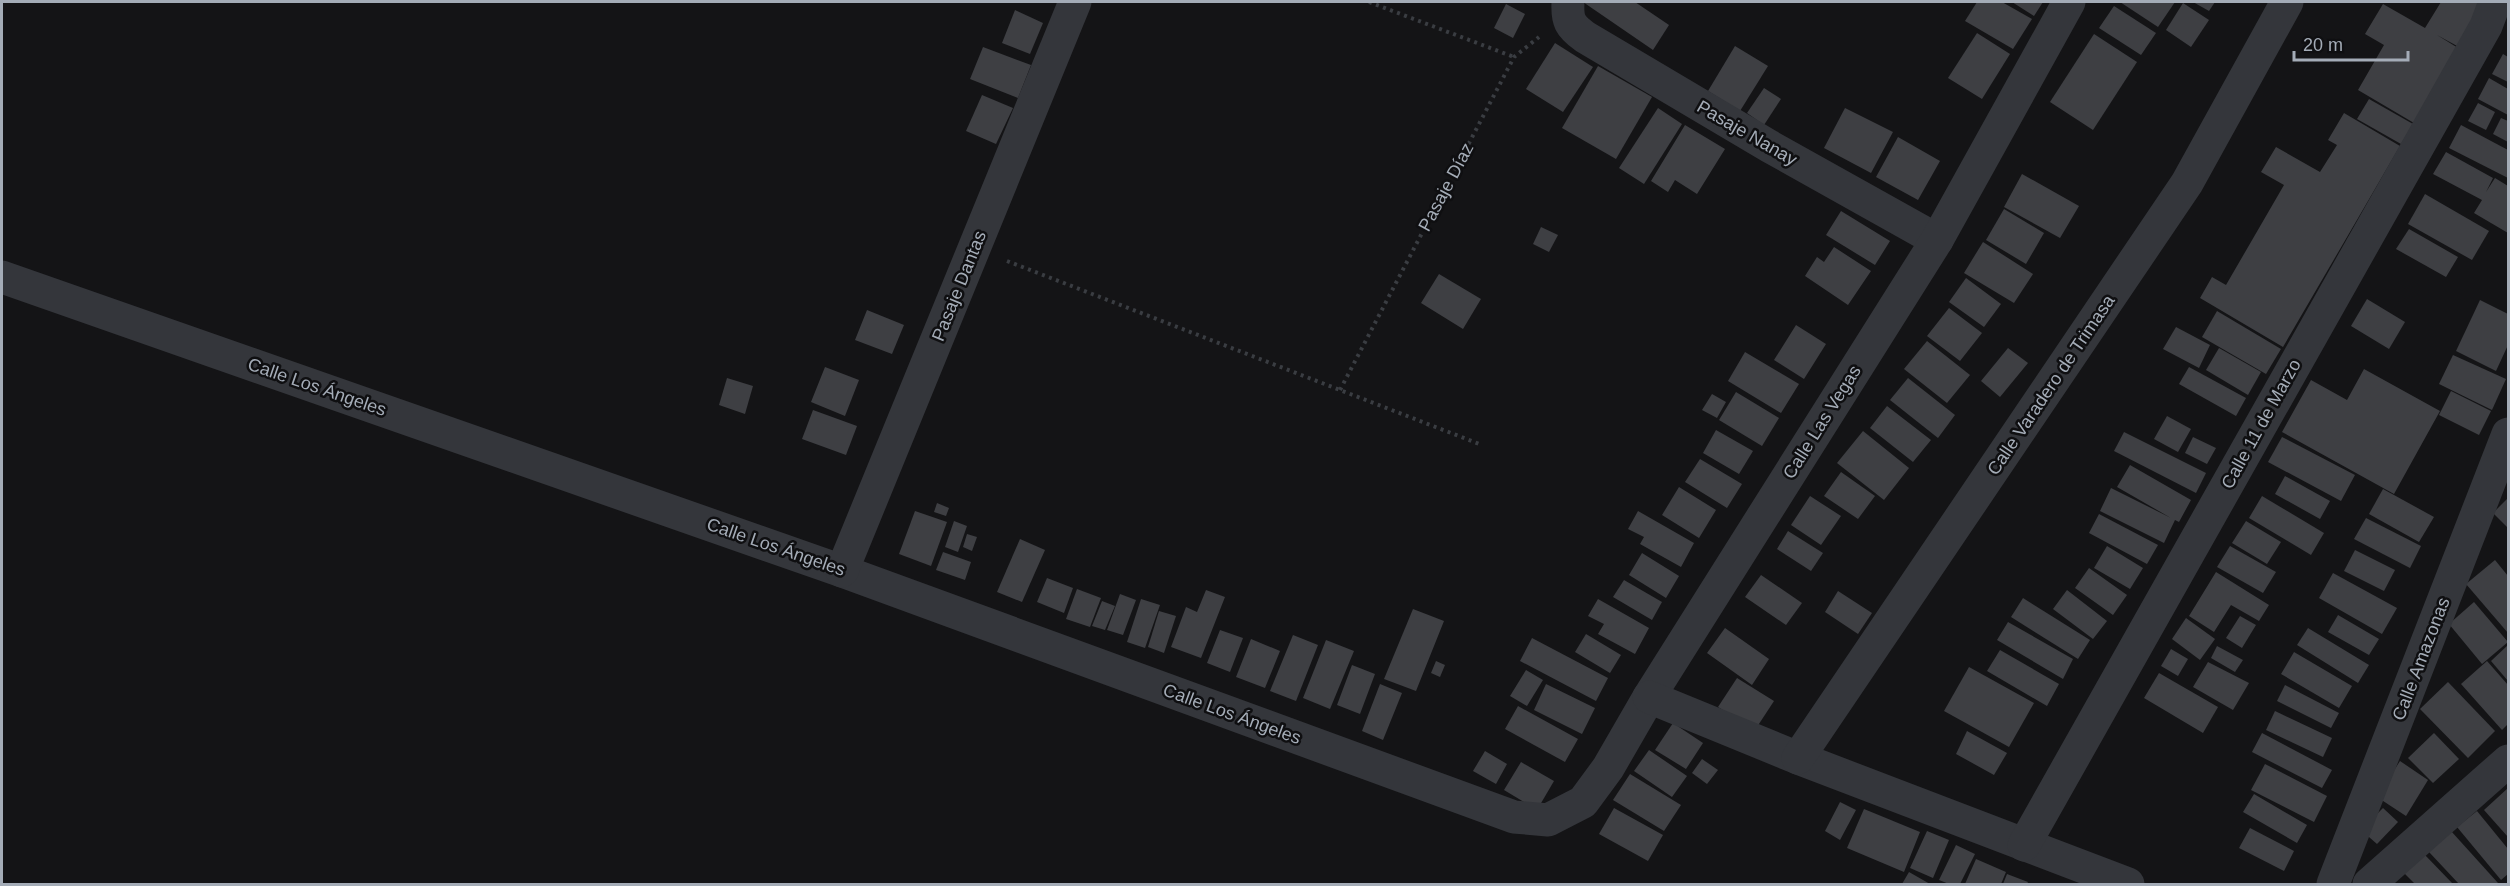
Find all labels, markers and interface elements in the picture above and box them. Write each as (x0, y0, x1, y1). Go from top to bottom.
scale bar (2294, 24, 2408, 62)
text: 20 m (2303, 35, 2343, 55)
street label: Pasaje Nanay (1693, 96, 1801, 170)
street label: Pasaje Díaz (1414, 139, 1478, 235)
street label: Pasaje Dantas (928, 228, 990, 344)
street label: Calle Varadero de Trimasa (1983, 290, 2119, 479)
street label: Calle Los Ángeles (245, 354, 389, 420)
street label: Calle 11 de Marzo (2217, 356, 2305, 492)
street label: Calle Las Vegas (1779, 362, 1865, 482)
street label: Calle Los Ángeles (704, 514, 848, 580)
street label: Calle Amazonas (2388, 595, 2454, 723)
street label: Calle Los Ángeles (1160, 680, 1304, 748)

